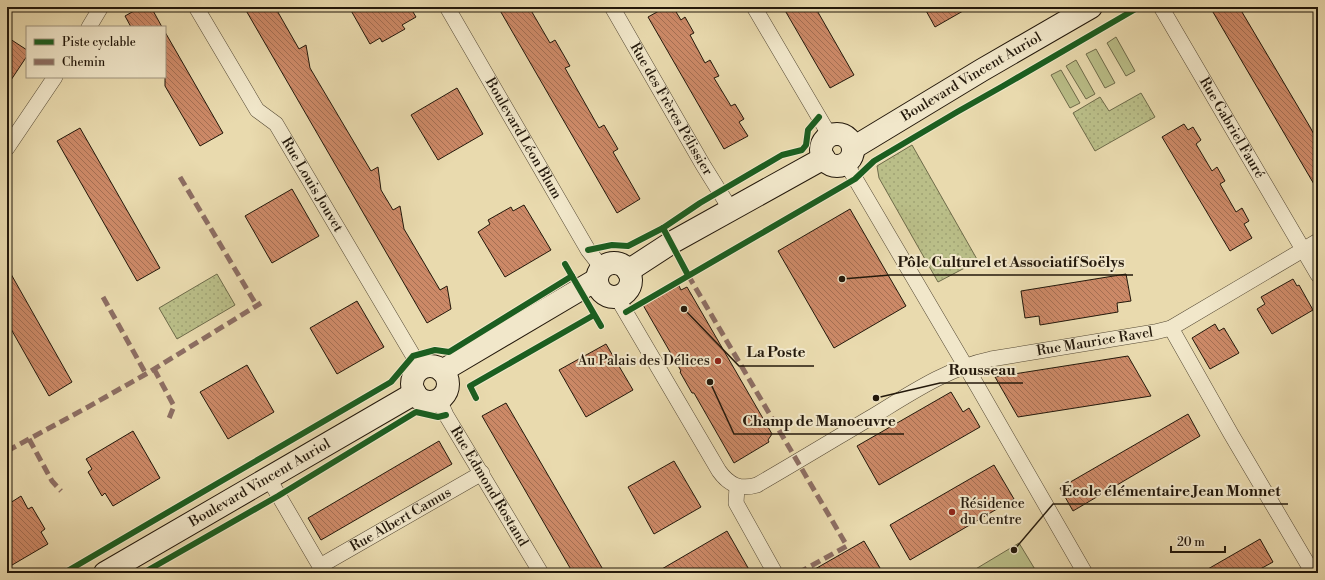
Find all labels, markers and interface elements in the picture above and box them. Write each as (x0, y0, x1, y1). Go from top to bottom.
legend (26, 26, 166, 78)
street label: Boulevard Vincent Auriol (897, 28, 1045, 126)
text: Piste cyclable (62, 35, 136, 50)
street label: Rue des Frères Pélissier (626, 40, 716, 179)
text: Chemin (62, 55, 105, 70)
street label: Boulevard Léon Blum (481, 74, 566, 202)
street label: Rue Gabriel Fauré (1195, 74, 1268, 182)
street label: Rue Louis Jouvet (277, 134, 347, 236)
callout: Pôle Culturel et Associatif Soëlys (890, 248, 1133, 275)
text: Pôle Culturel et Associatif Soëlys (898, 253, 1125, 272)
street label: Rue Maurice Ravel (1035, 323, 1155, 360)
callout: La Poste (739, 339, 814, 366)
text: La Poste (746, 343, 806, 362)
place label: Au Palais des Délices (577, 352, 710, 370)
marker: Au Palais des Délices (713, 356, 723, 366)
callout: Rousseau (940, 356, 1023, 383)
text: Rousseau (948, 361, 1016, 380)
callout: Champ de Manoeuvre (734, 407, 904, 434)
text: Champ de Manoeuvre (742, 412, 896, 431)
street label: Rue Edmond Rostand (446, 423, 532, 550)
street label: Boulevard Vincent Auriol (185, 435, 334, 532)
callout: École élémentaire Jean Monnet (1053, 477, 1288, 504)
text: École élémentaire Jean Monnet (1061, 481, 1281, 501)
street label: Rue Albert Camus (347, 484, 455, 556)
place label: Résidence du Centre (960, 495, 1025, 529)
marker: Résidence du Centre (947, 507, 957, 517)
scale bar (1171, 528, 1225, 554)
text: 20 m (1177, 535, 1205, 550)

